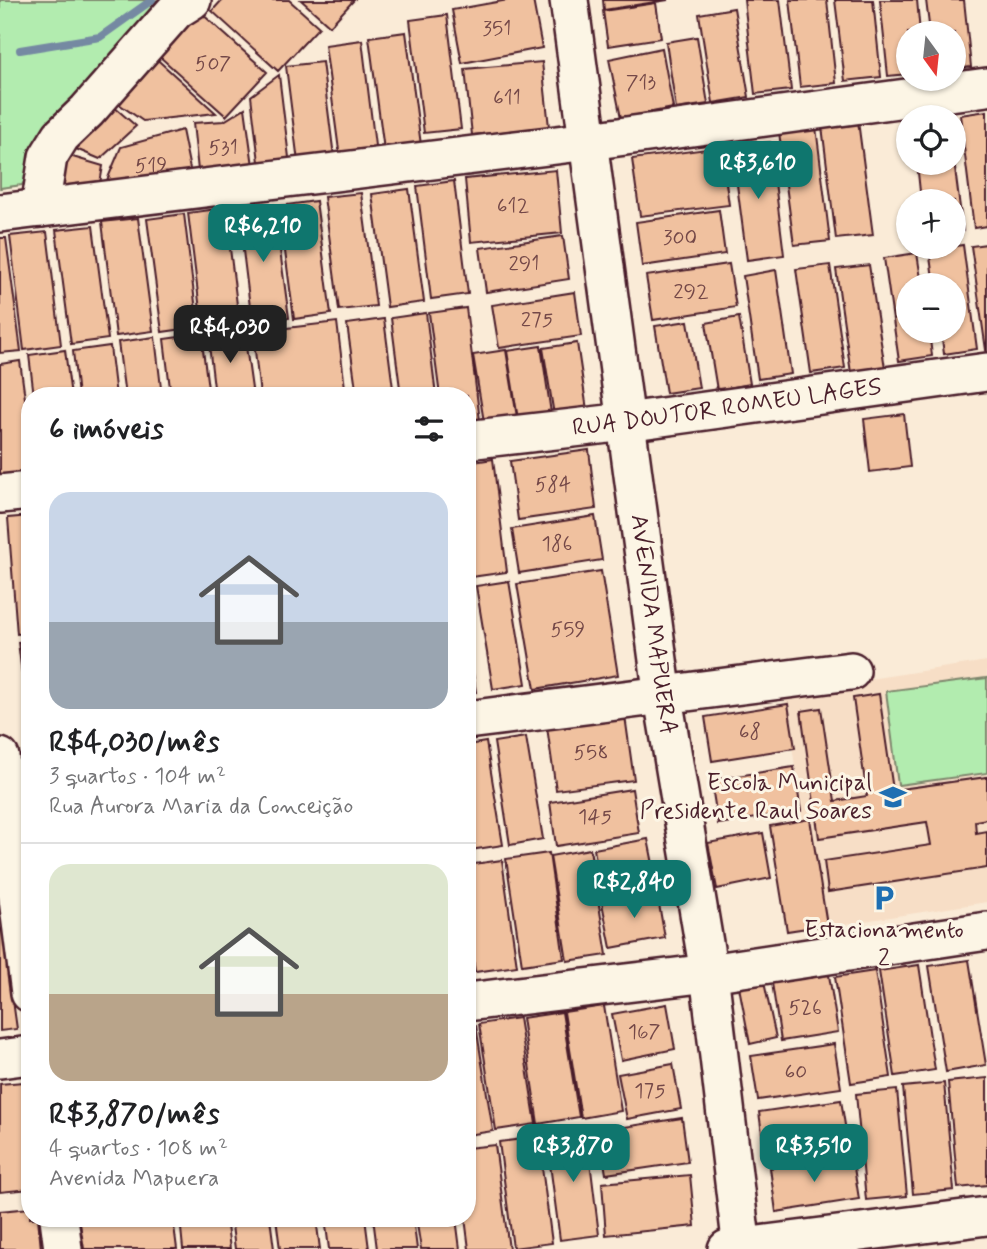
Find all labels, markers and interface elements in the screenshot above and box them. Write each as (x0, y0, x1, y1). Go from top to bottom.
house number: 351 (483, 15, 511, 43)
north arrow (896, 21, 966, 91)
map controls (896, 21, 966, 343)
house number: 507 (195, 50, 231, 78)
house number: 713 (626, 69, 657, 97)
house number: 611 (493, 84, 521, 112)
button: locate (896, 105, 966, 175)
house number: 531 (208, 134, 238, 162)
pin: R$3,610 (693, 142, 823, 201)
text: R$3,610 (720, 149, 796, 179)
house number: 519 (135, 152, 167, 180)
button: + (896, 189, 966, 259)
house number: 612 (497, 192, 529, 220)
pin: R$6,210 (198, 204, 328, 264)
text: R$6,210 (224, 212, 302, 242)
house number: 300 (663, 224, 697, 252)
house number: 291 (509, 250, 539, 278)
button: − (896, 273, 966, 343)
house number: 292 (673, 278, 709, 306)
pin: R$4,030 (165, 306, 295, 365)
house number: 275 (521, 306, 553, 334)
text: R$4,030 (190, 313, 270, 343)
street label: RUA DOUTOR ROMEU LAGES (571, 371, 883, 443)
text: 6 imóveis (49, 410, 164, 449)
icon: filters (410, 410, 448, 448)
house number: 584 (535, 471, 571, 499)
street label: AVENIDA MAPUERA (623, 512, 684, 737)
house number: 186 (542, 530, 572, 558)
icon: home (186, 537, 312, 663)
house number: 559 (551, 616, 585, 644)
house number: 68 (739, 718, 761, 746)
text: R$4,030/mês (49, 723, 220, 762)
house number: 558 (573, 739, 609, 767)
text: 3 quartos · 104 m² (49, 762, 226, 792)
place label: Escola Municipal Presidente Raul Soares (640, 768, 872, 827)
school or university icon: Escola Municipal Presidente Raul Soares (878, 782, 908, 812)
text: Rua Aurora Maria da Conceição (49, 792, 353, 822)
house number: 145 (578, 803, 612, 831)
pin: R$2,840 (569, 860, 699, 920)
text: R$2,840 (593, 868, 675, 898)
parking icon: Estacionamento 2 (869, 883, 899, 913)
icon: home (186, 909, 312, 1035)
place label: Estacionamento 2 (804, 915, 964, 974)
house number: 526 (788, 994, 822, 1022)
house number: 167 (628, 1018, 660, 1046)
house number: 60 (785, 1058, 807, 1086)
house number: 175 (634, 1077, 666, 1105)
text: R$3,870/mês (49, 1095, 219, 1134)
pin: R$3,870 (508, 1124, 638, 1184)
pin: R$3,510 (749, 1124, 879, 1184)
text: R$3,870 (533, 1132, 613, 1162)
text: R$3,510 (776, 1132, 852, 1162)
text: 4 quartos · 108 m² (49, 1134, 228, 1164)
text: Avenida Mapuera (49, 1164, 219, 1194)

